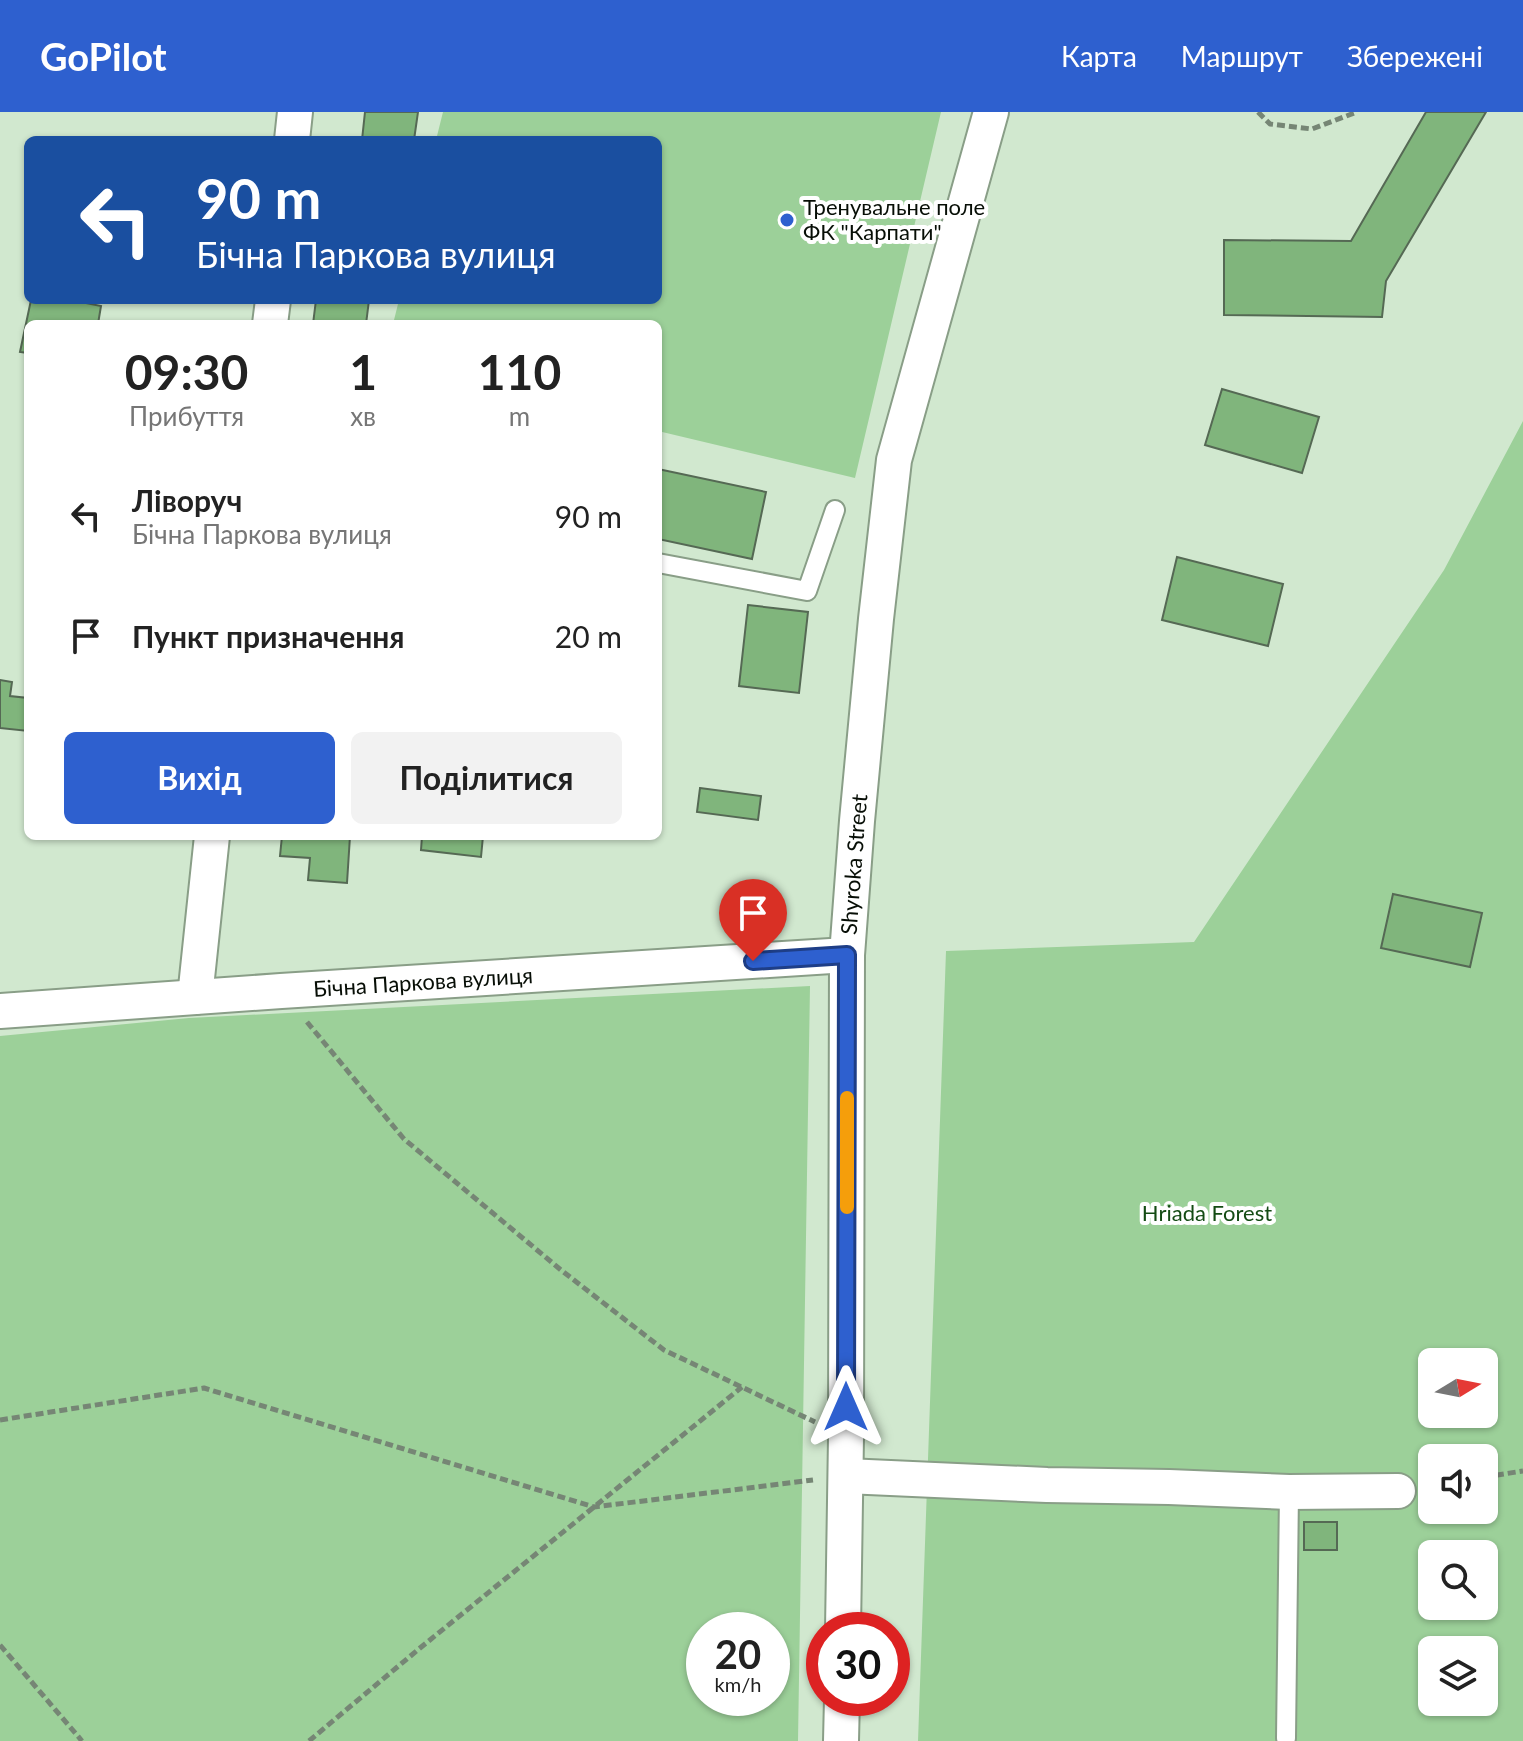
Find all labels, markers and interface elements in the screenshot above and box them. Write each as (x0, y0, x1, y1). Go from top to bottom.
text: GoPilot (40, 33, 167, 79)
text: Карта (1061, 39, 1137, 73)
text: Маршрут (1181, 39, 1303, 73)
text: Збережені (1347, 39, 1483, 73)
text: 90 m (196, 164, 321, 231)
icon: left (64, 168, 168, 272)
place label: Тренувальне поле ФК "Карпати" (803, 193, 985, 245)
marker: Тренувальне поле ФК "Карпати" (778, 211, 796, 229)
text: Бічна Паркова вулиця (196, 232, 556, 276)
text: 09:30 (125, 343, 248, 400)
text: 1 (349, 343, 377, 400)
text: 110 (478, 343, 561, 400)
text: Прибуття (129, 400, 244, 432)
text: хв (350, 400, 376, 432)
text: m (509, 400, 530, 432)
text: Ліворуч (132, 482, 242, 518)
icon: left (64, 494, 108, 538)
text: 90 m (555, 498, 622, 534)
text: Бічна Паркова вулиця (132, 518, 392, 550)
icon: arrive (64, 614, 108, 658)
text: Пункт призначення (132, 618, 405, 654)
text: 20 m (555, 618, 622, 654)
button: Вихід (64, 732, 335, 824)
button: Поділитися (351, 732, 622, 824)
street label: Shyroka Street (835, 793, 872, 935)
pin (719, 879, 787, 961)
icon: arrive (731, 891, 775, 935)
street label: Бічна Паркова вулиця (312, 961, 534, 1002)
park label: Hriada Forest (1142, 1199, 1272, 1226)
north arrow (1418, 1348, 1498, 1428)
map controls (1418, 1348, 1498, 1716)
position arrow (804, 1365, 888, 1449)
button: sound (1418, 1444, 1498, 1524)
button: search (1418, 1540, 1498, 1620)
speed limit sign: 30 (806, 1612, 910, 1716)
text: 20 (715, 1630, 761, 1678)
button: layers (1418, 1636, 1498, 1716)
text: km/h (715, 1672, 761, 1696)

